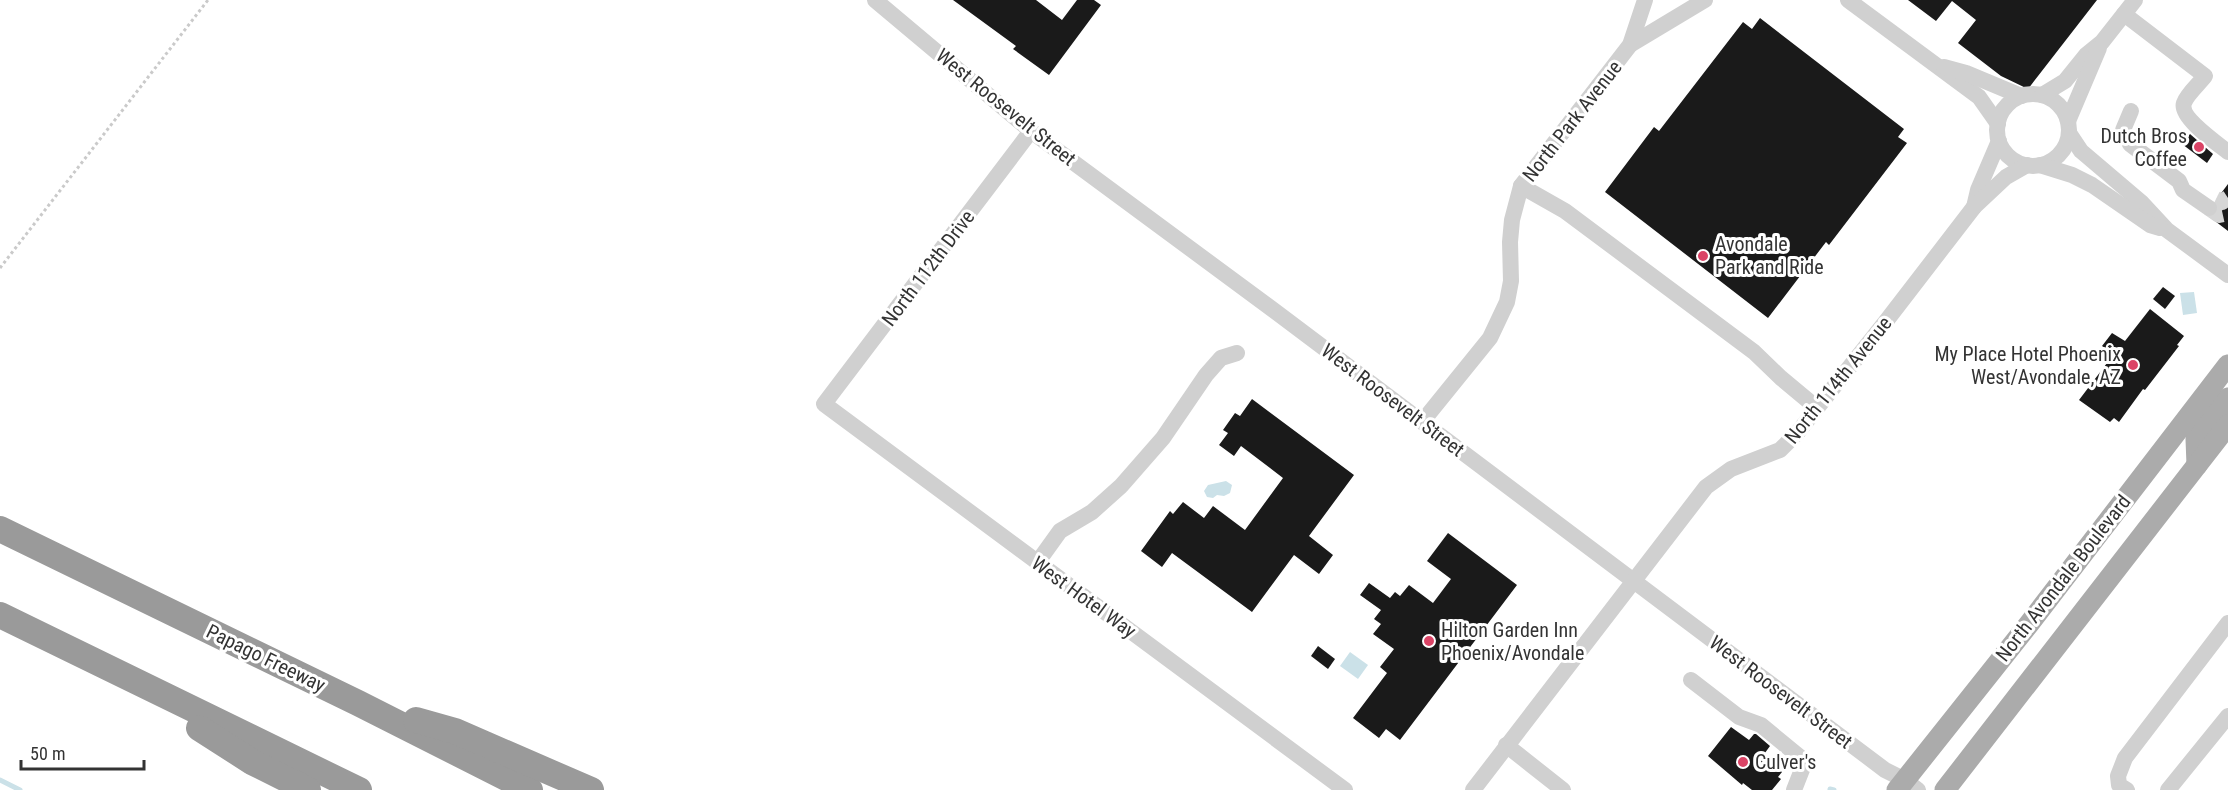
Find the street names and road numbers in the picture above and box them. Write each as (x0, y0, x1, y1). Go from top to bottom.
street label: West Roosevelt Street (931, 43, 1081, 171)
street label: North Park Avenue (1517, 56, 1627, 186)
street label: North 112th Drive (877, 205, 979, 331)
street label: North 114th Avenue (1779, 312, 1897, 448)
street label: West Roosevelt Street (1317, 338, 1469, 462)
street label: North Avondale Boulevard (1991, 490, 2135, 666)
street label: West Hotel Way (1027, 551, 1141, 643)
street label: Papago Freeway (203, 619, 329, 697)
street label: West Roosevelt Street (1705, 630, 1857, 754)

